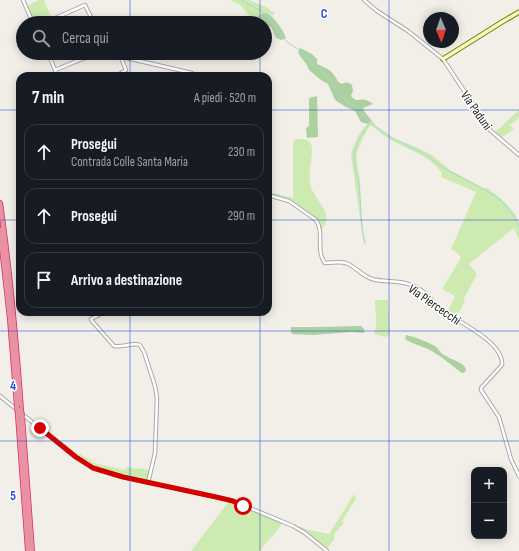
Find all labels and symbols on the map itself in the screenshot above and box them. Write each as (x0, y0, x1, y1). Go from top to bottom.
text: C (321, 6, 328, 22)
north arrow (423, 12, 459, 48)
street label: Via Paduni (457, 88, 495, 133)
street label: Via Piercecchi (405, 281, 464, 329)
text: 4 (10, 378, 16, 394)
route end (31, 419, 49, 437)
text: 5 (10, 488, 16, 504)
route start (234, 497, 252, 515)

